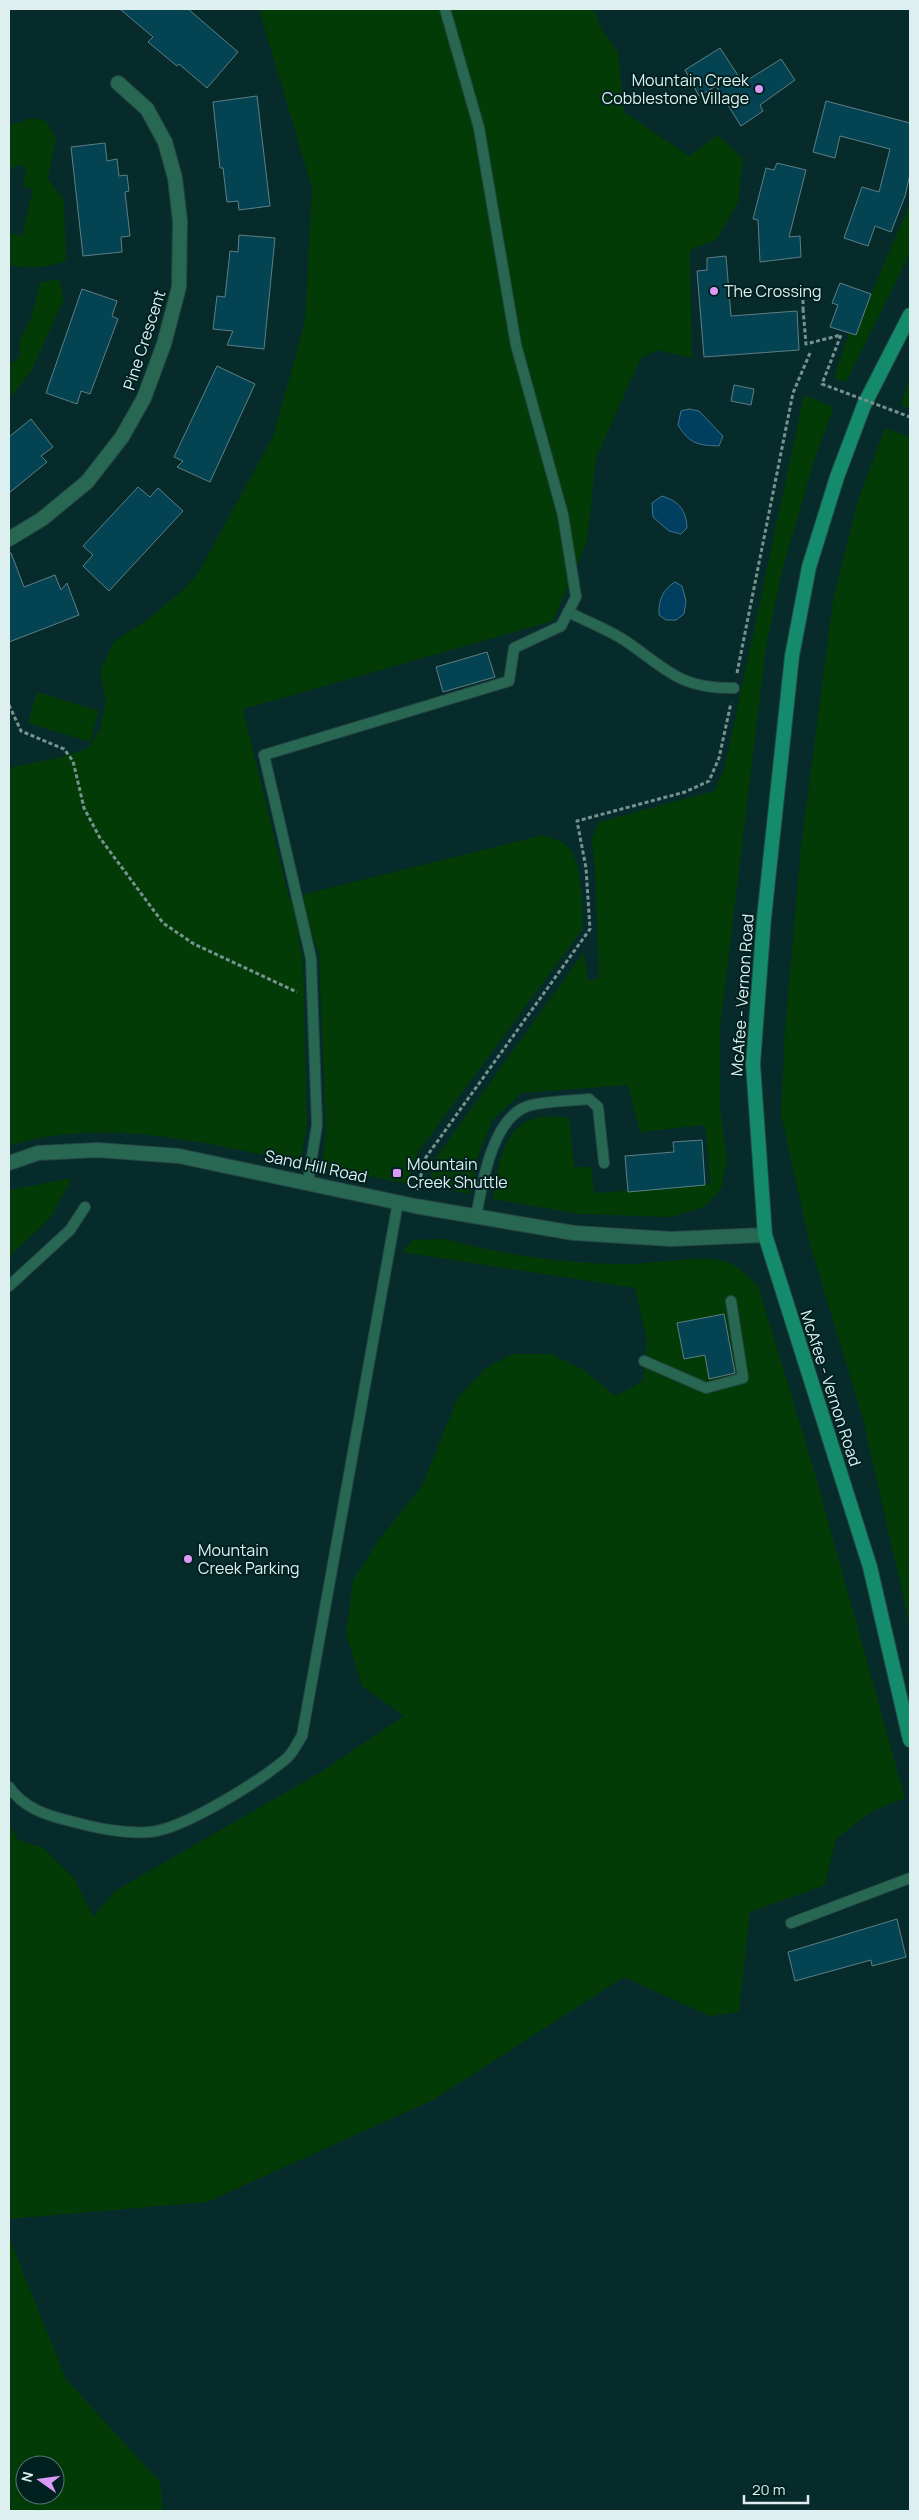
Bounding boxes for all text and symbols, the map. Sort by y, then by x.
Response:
place label: Mountain Creek Cobblestone Village [602,69,750,109]
marker: Mountain Creek Cobblestone Village [753,83,765,95]
place label: The Crossing [724,280,822,302]
marker: The Crossing [708,285,720,297]
street label: Pine Crescent [117,287,171,393]
street label: McAfee - Vernon Road [725,913,759,1077]
street label: Sand Hill Road [263,1144,369,1188]
place label: Mountain Creek Shuttle [407,1153,508,1193]
marker: Mountain Creek Shuttle [391,1167,403,1179]
street label: McAfee - Vernon Road [795,1307,867,1469]
place label: Mountain Creek Parking [198,1539,300,1579]
marker: Mountain Creek Parking [182,1553,194,1565]
north arrow [15,2455,65,2505]
text: N [16,2470,37,2484]
scale bar [744,2472,808,2504]
text: 20 m [752,2479,785,2500]

